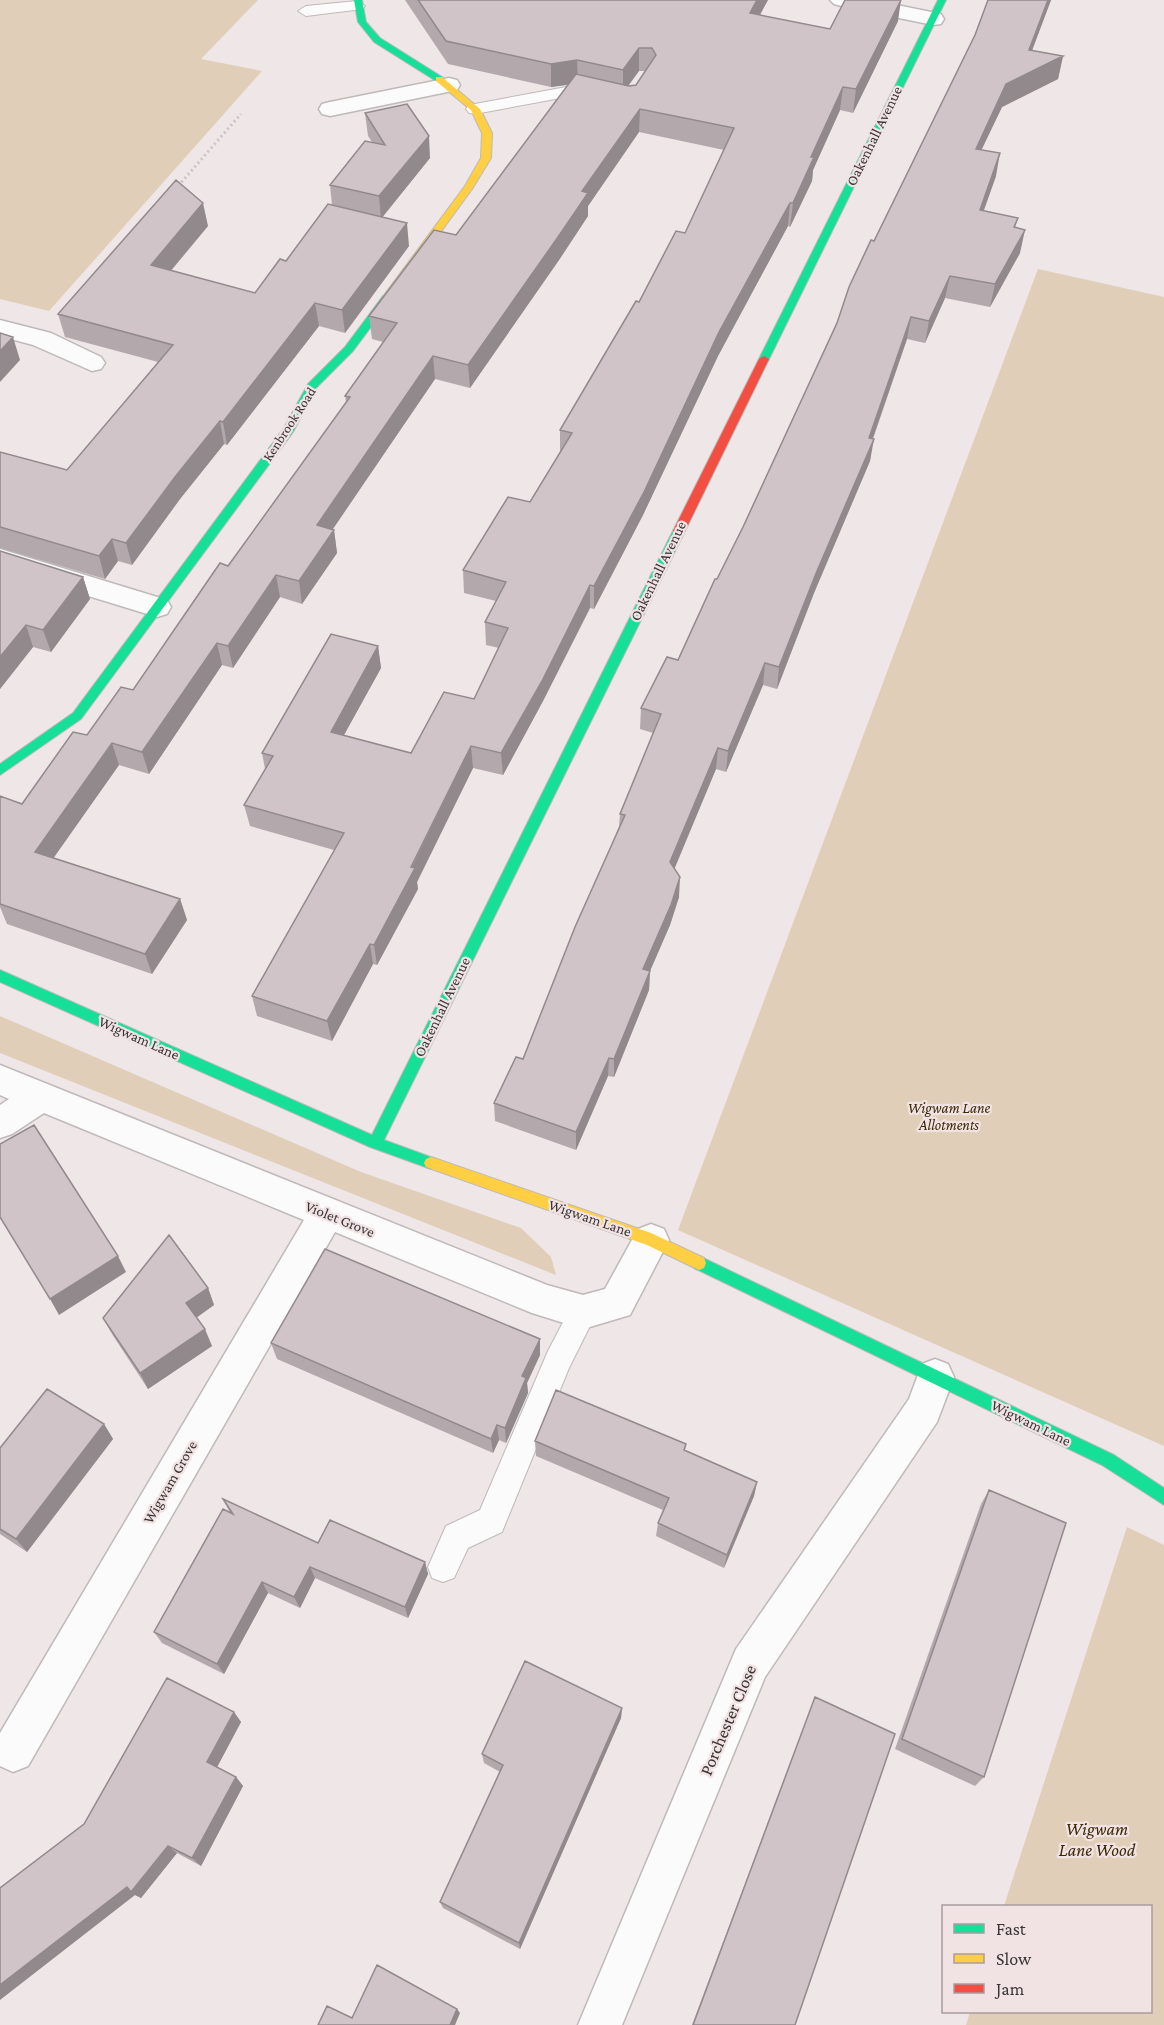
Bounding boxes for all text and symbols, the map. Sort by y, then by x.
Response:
street label: Oakenhall Avenue [843,83,905,188]
street label: Kenbrook Road [259,383,319,464]
street label: Oakenhall Avenue [627,518,689,623]
street label: Oakenhall Avenue [411,954,473,1059]
street label: Wigwam Lane [96,1013,182,1064]
park label: Wigwam Lane Allotments [908,1100,991,1133]
street label: Wigwam Lane [546,1196,634,1241]
street label: Violet Grove [303,1198,377,1240]
street label: Wigwam Lane [988,1397,1074,1450]
street label: Wigwam Grove [140,1437,201,1527]
street label: Porchester Close [696,1662,760,1778]
park label: Wigwam Lane Wood [1059,1819,1136,1860]
legend [942,1905,1152,2013]
text: Fast [996,1919,1027,1939]
text: Slow [996,1949,1032,1969]
text: Jam [994,1979,1025,1999]

